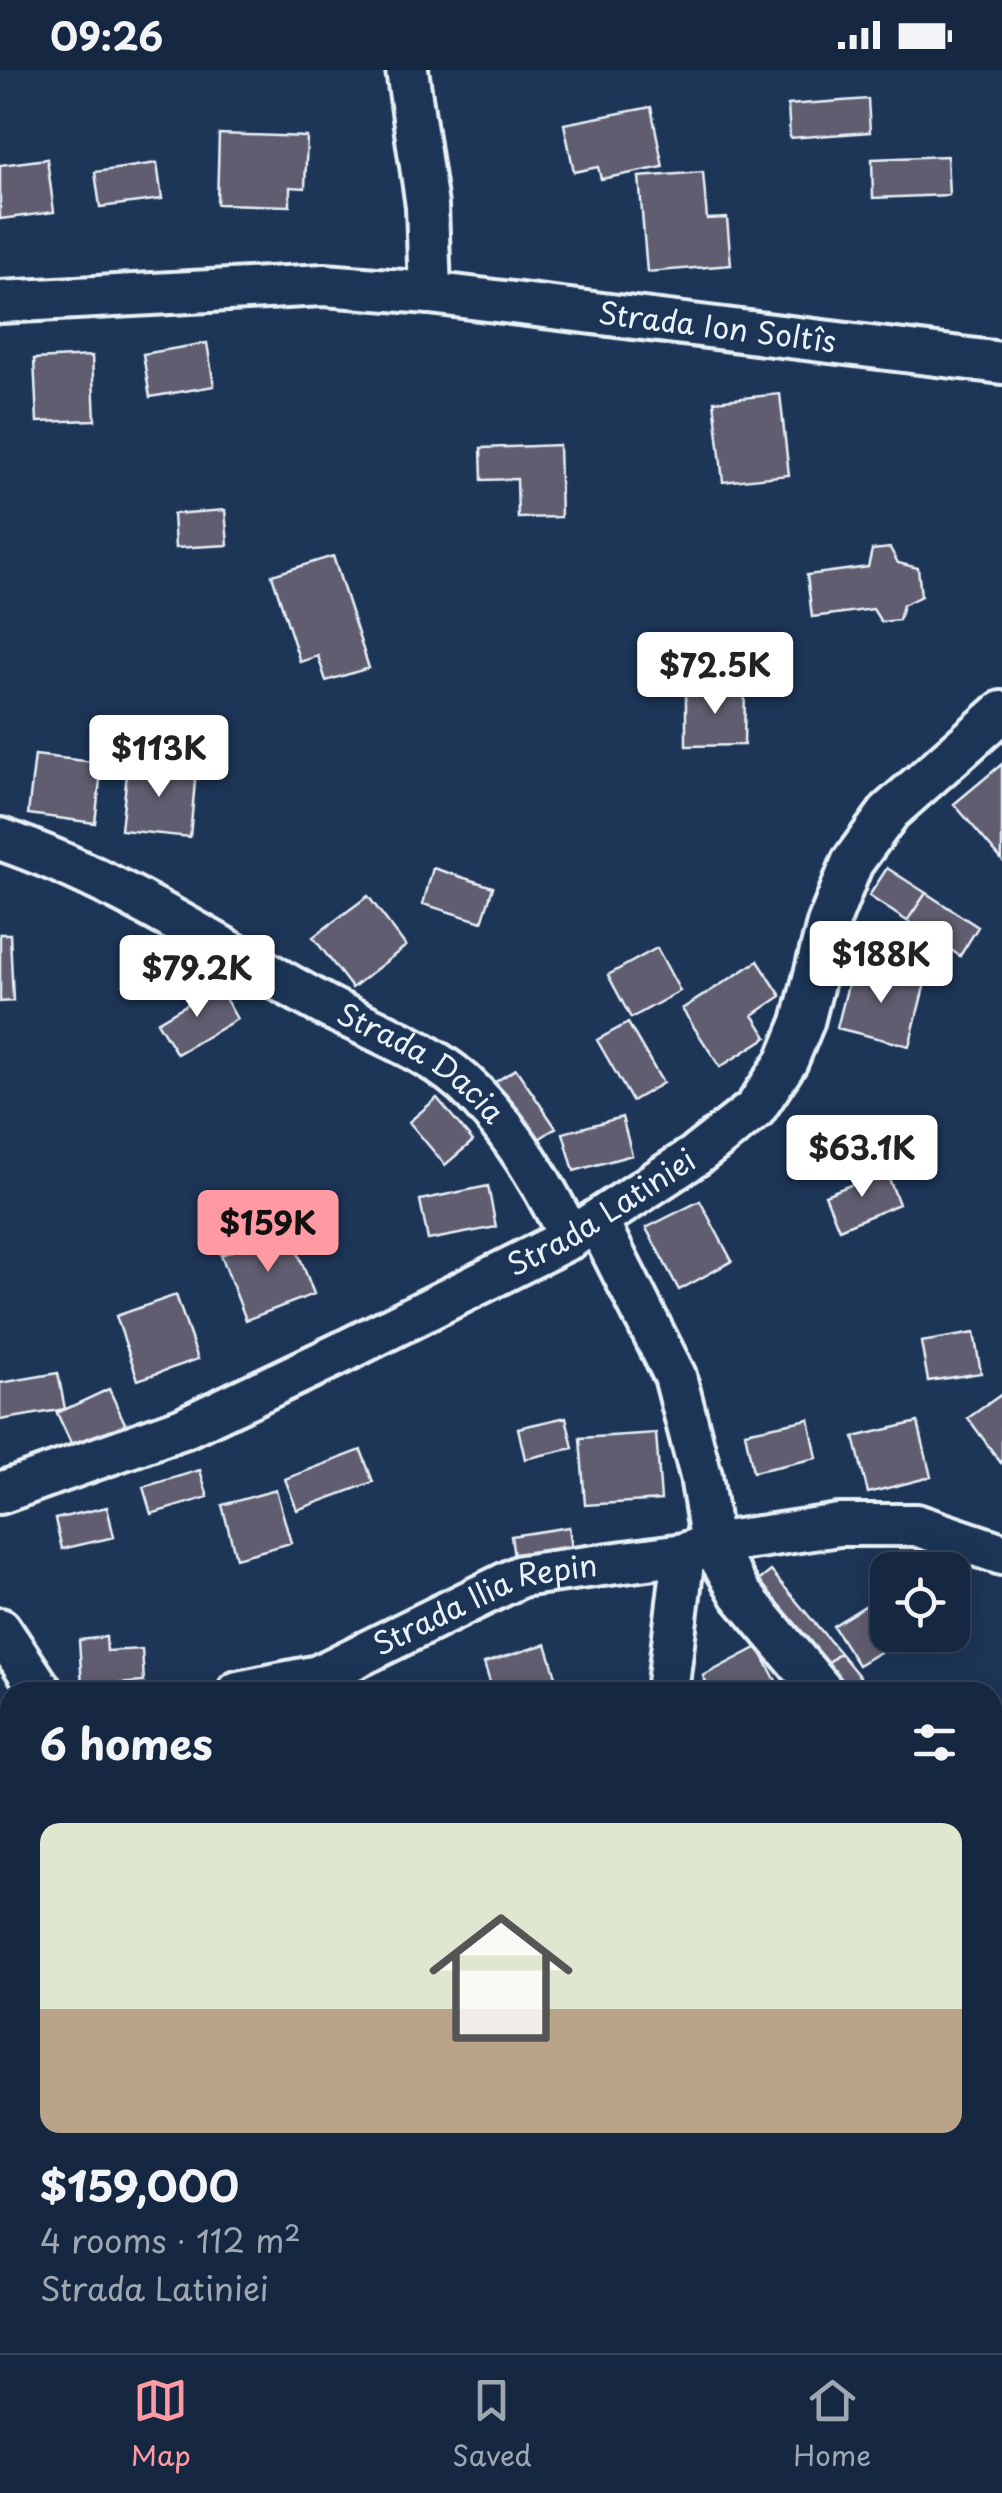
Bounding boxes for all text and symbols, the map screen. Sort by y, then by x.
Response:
text: 09:26 [50,7,163,64]
street label: Strada Ion Soltîs [596,289,839,363]
pin: $72.5K [634,632,796,717]
text: $72.5K [659,640,771,688]
pin: $113K [89,715,229,800]
text: $113K [111,723,207,771]
pin: $188K [811,921,951,1006]
text: $188K [832,929,930,977]
pin: $79.2K [116,935,278,1020]
text: $79.2K [142,943,252,991]
street label: Strada Dacia [330,990,517,1133]
pin: $63.1K [781,1115,943,1200]
text: $63.1K [808,1123,916,1171]
street label: Strada Latiniei [498,1137,704,1286]
pin: $159K [198,1190,338,1275]
text: $159K [220,1198,316,1246]
street label: Strada Ilia Repin [364,1541,600,1666]
map controls [870,1552,970,1652]
button: locate [870,1552,970,1652]
text: 6 homes [40,1711,213,1774]
icon: filters [907,1715,962,1770]
icon: home [411,1888,591,2068]
text: $159,000 [40,2153,239,2216]
text: 4 rooms · 112 m² [40,2216,301,2264]
text: Strada Latiniei [40,2264,269,2312]
tab: Map [131,2373,191,2476]
tab: Saved [452,2373,532,2476]
tab: Home [793,2373,871,2476]

